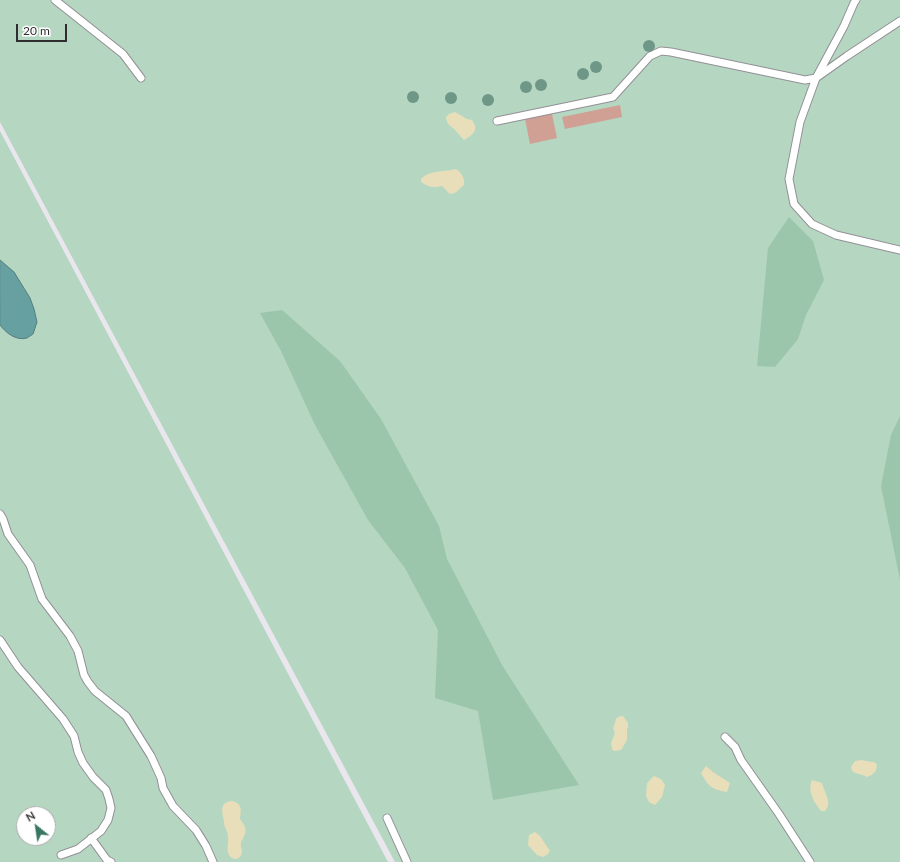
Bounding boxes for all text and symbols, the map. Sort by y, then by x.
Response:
scale bar [18,16,69,42]
text: 20 m [23,23,50,38]
north arrow [16,806,56,846]
text: N [23,808,37,824]

